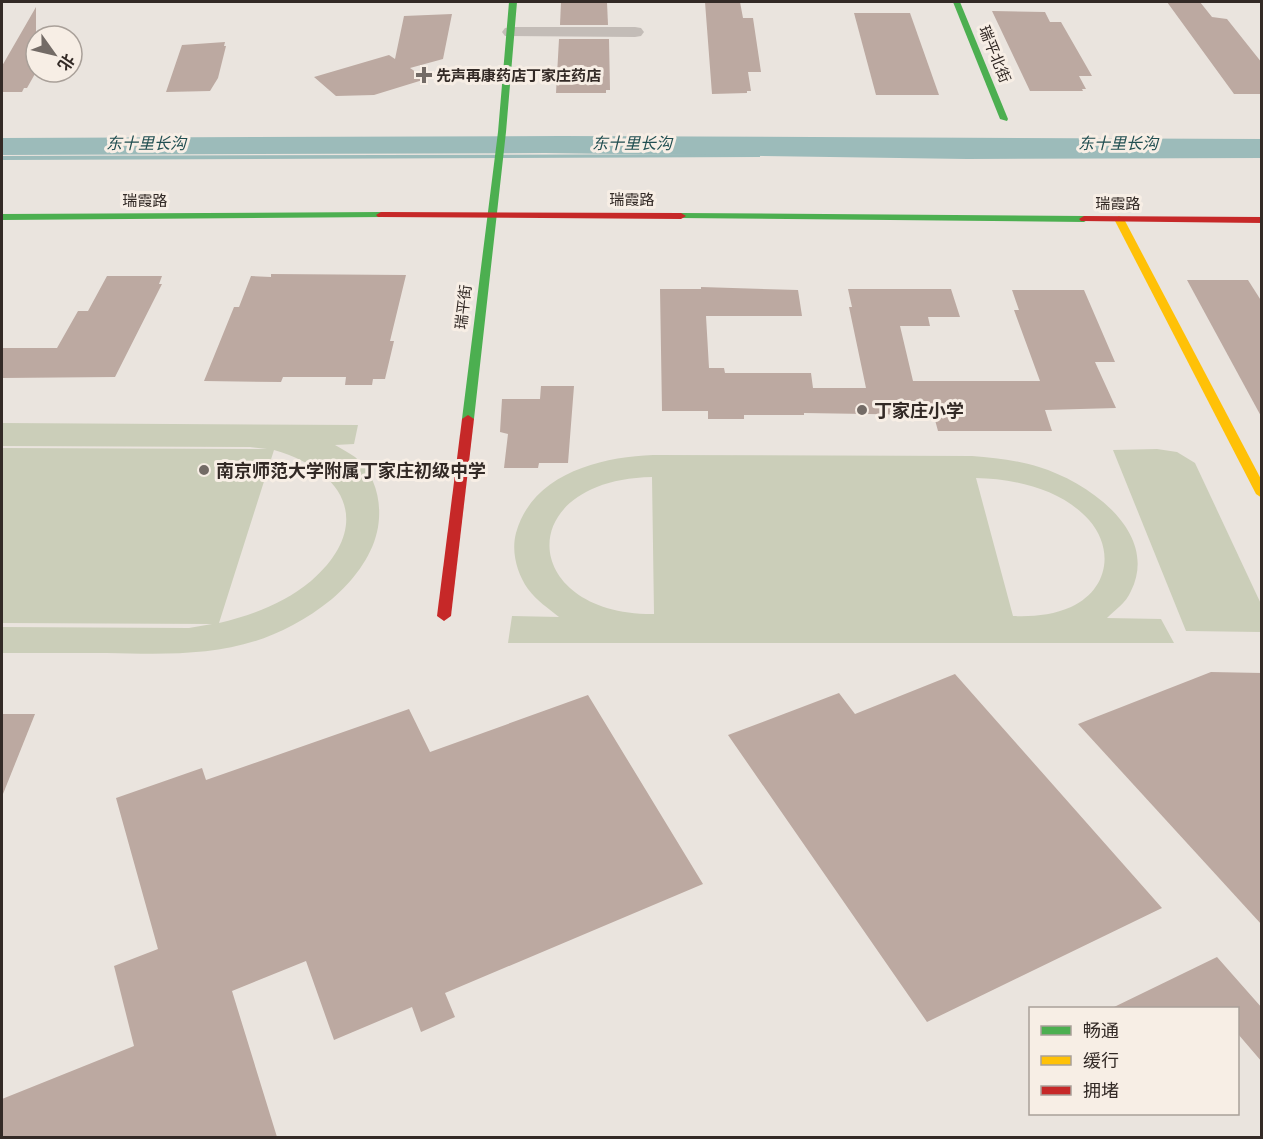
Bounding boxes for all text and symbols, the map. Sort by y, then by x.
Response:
street label: 瑞平北街 [975,23,1015,85]
north arrow [24,24,84,84]
text: 北 [54,50,79,75]
place label: 先声再康药店丁家庄药店 [436,66,601,85]
marker: 先声再康药店丁家庄药店 [417,68,431,82]
water label: 东十里长沟 [106,133,188,153]
water label: 东十里长沟 [592,133,674,153]
water label: 东十里长沟 [1078,133,1160,153]
street label: 瑞霞路 [609,190,655,209]
street label: 瑞霞路 [122,191,168,210]
street label: 瑞霞路 [1095,194,1141,213]
street label: 瑞平街 [451,284,475,330]
place label: 丁家庄小学 [874,399,964,422]
marker: 丁家庄小学 [855,403,869,417]
place label: 南京师范大学附属丁家庄初级中学 [216,459,486,482]
marker: 南京师范大学附属丁家庄初级中学 [197,463,211,477]
legend [1029,1007,1239,1115]
text: 畅通 [1083,1019,1119,1042]
text: 缓行 [1083,1049,1119,1072]
text: 拥堵 [1083,1079,1119,1102]

